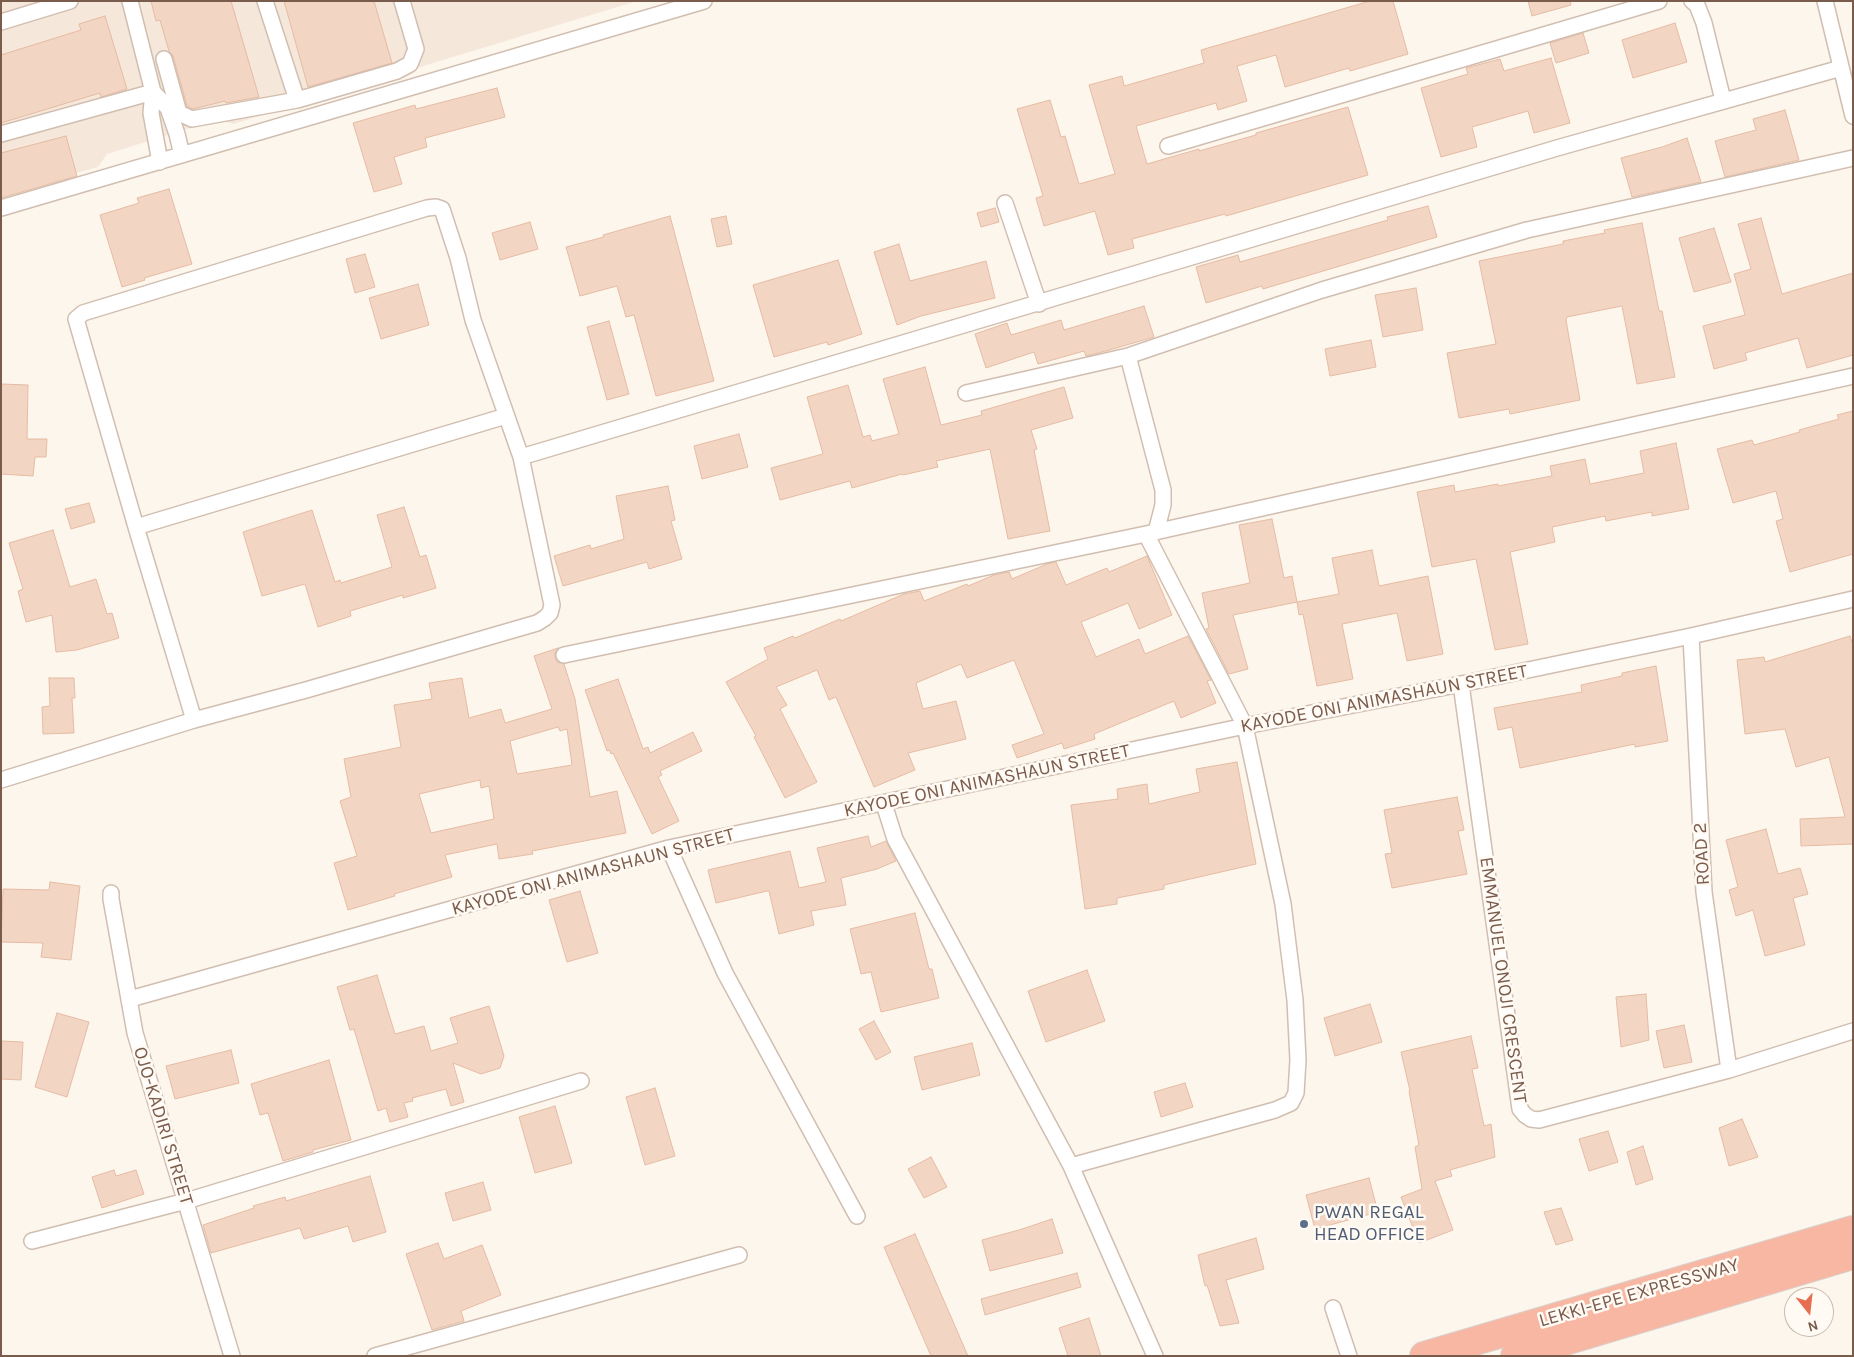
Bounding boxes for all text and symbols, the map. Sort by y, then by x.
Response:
street label: KAYODE ONI ANIMASHAUN STREET [1239,660,1529,738]
street label: KAYODE ONI ANIMASHAUN STREET [842,740,1132,822]
street label: ROAD 2 [1689,822,1715,886]
street label: KAYODE ONI ANIMASHAUN STREET [449,823,737,921]
street label: EMMANUEL ONOJI CRESCENT [1474,855,1532,1105]
street label: OJO-KADIRI STREET [128,1044,198,1208]
place label: PWAN REGAL HEAD OFFICE [1314,1202,1425,1246]
marker: PWAN REGAL HEAD OFFICE [1298,1218,1310,1230]
street label: LEKKI-EPE EXPRESSWAY [1536,1254,1742,1332]
north arrow [1784,1287,1834,1337]
text: N [1806,1316,1820,1335]

